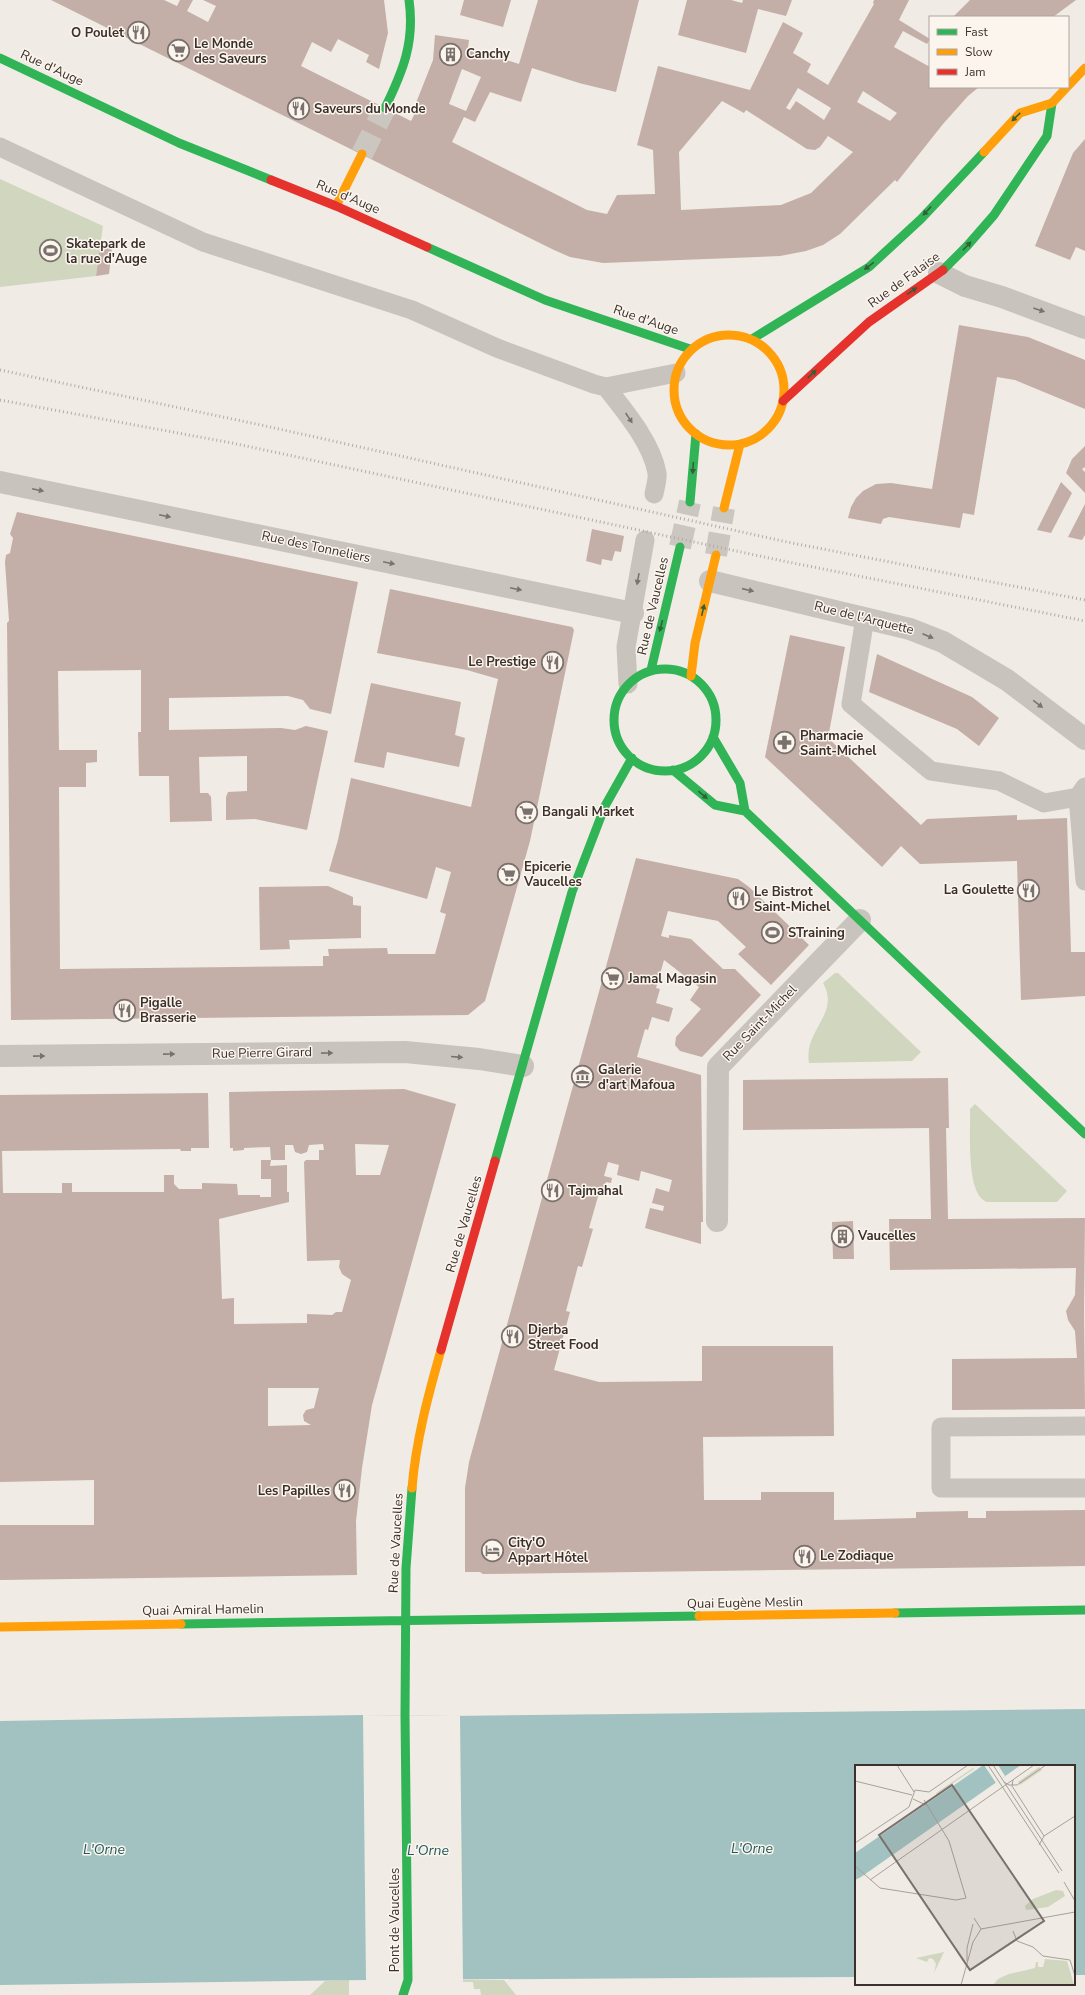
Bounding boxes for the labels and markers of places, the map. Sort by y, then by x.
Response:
restaurant icon: O Poulet [126,20,152,46]
place label: O Poulet [71,24,125,42]
place label: Le Monde des Saveurs [194,35,267,68]
supermarket icon: Le Monde des Saveurs [166,38,192,64]
building icon: Canchy [437,41,463,67]
place label: Canchy [466,45,510,63]
restaurant icon: Saveurs du Monde [285,96,311,122]
place label: Saveurs du Monde [314,100,426,118]
place label: Skatepark de la rue d'Auge [66,235,147,268]
sports icon: Skatepark de la rue d'Auge [37,238,63,264]
restaurant icon: Le Prestige [539,649,565,675]
place label: Le Prestige [468,653,536,671]
place label: Pharmacie Saint-Michel [800,727,877,760]
pharmacy icon: Pharmacie Saint-Michel [772,730,798,756]
supermarket icon: Bangali Market [514,799,540,825]
place label: Bangali Market [542,803,635,821]
place label: Epicerie Vaucelles [523,858,582,891]
supermarket icon: Epicerie Vaucelles [496,861,522,887]
restaurant icon: La Goulette [1016,877,1042,903]
place label: La Goulette [944,881,1014,899]
place label: Le Bistrot Saint-Michel [754,883,831,916]
restaurant icon: Le Bistrot Saint-Michel [726,886,752,912]
sports icon: STraining [760,920,786,946]
place label: STraining [788,924,845,942]
supermarket icon: Jamal Magasin [599,966,625,992]
place label: Jamal Magasin [627,970,717,988]
place label: Pigalle Brasserie [140,994,196,1027]
restaurant icon: Pigalle Brasserie [112,997,138,1023]
place label: Galerie d'art Mafoua [598,1061,675,1094]
museum icon: Galerie d'art Mafoua [570,1064,596,1090]
restaurant icon: Tajmahal [540,1178,566,1204]
place label: Tajmahal [568,1182,624,1200]
building icon: Vaucelles [830,1223,856,1249]
place label: Vaucelles [857,1227,916,1245]
place label: Djerba Street Food [528,1321,599,1354]
restaurant icon: Djerba Street Food [499,1324,525,1350]
restaurant icon: Les Papilles [332,1478,358,1504]
place label: Les Papilles [258,1482,330,1500]
place label: City'O Appart Hôtel [508,1534,589,1567]
hotel icon: City'O Appart Hôtel [480,1537,506,1563]
restaurant icon: Le Zodiaque [792,1543,818,1569]
place label: Le Zodiaque [820,1547,894,1565]

